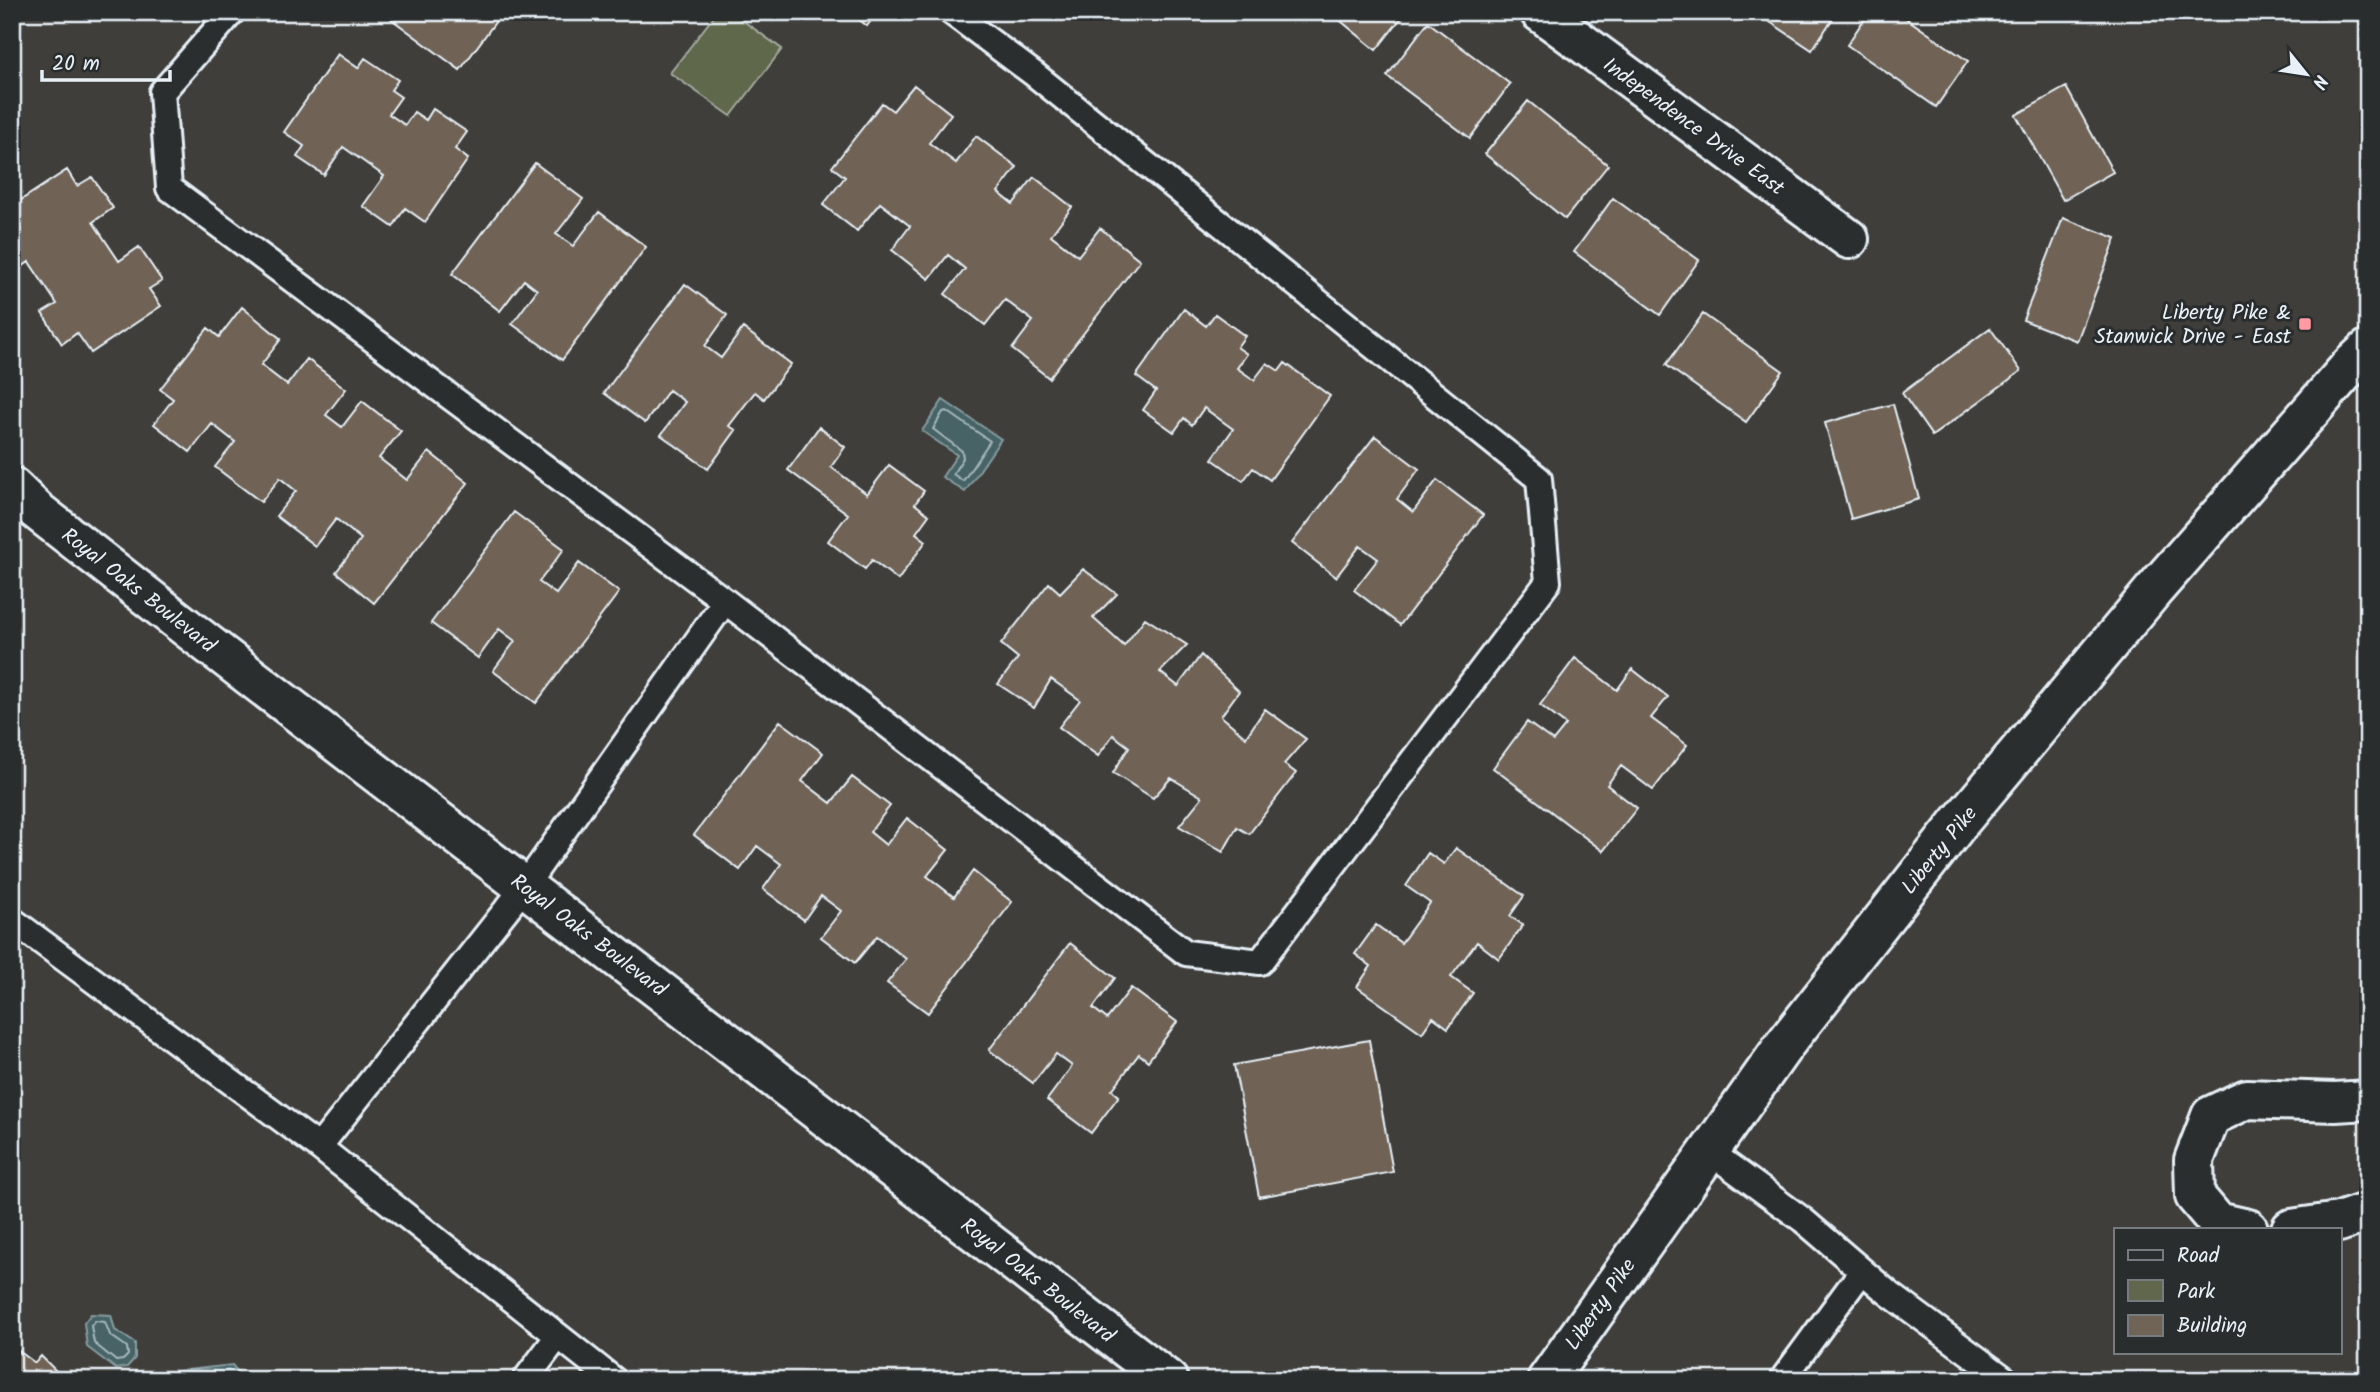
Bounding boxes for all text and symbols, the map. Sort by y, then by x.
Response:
scale bar [42,38,170,82]
north arrow [2272,38,2342,108]
text: 20 m [52,48,100,81]
street label: Independence Drive East [1595,50,1792,205]
text: N [2303,69,2335,94]
place label: Liberty Pike & Stanwick Drive - East [2094,297,2292,354]
marker: Liberty Pike & Stanwick Drive - East [2297,316,2313,332]
street label: Royal Oaks Boulevard [54,520,223,663]
street label: Liberty Pike [1894,799,1987,903]
street label: Royal Oaks Boulevard [503,866,674,1006]
street label: Royal Oaks Boulevard [953,1210,1122,1353]
legend [2114,1228,2342,1354]
text: Road [2177,1240,2220,1273]
street label: Liberty Pike [1557,1252,1645,1358]
text: Park [2177,1276,2215,1309]
text: Building [2177,1310,2247,1343]

